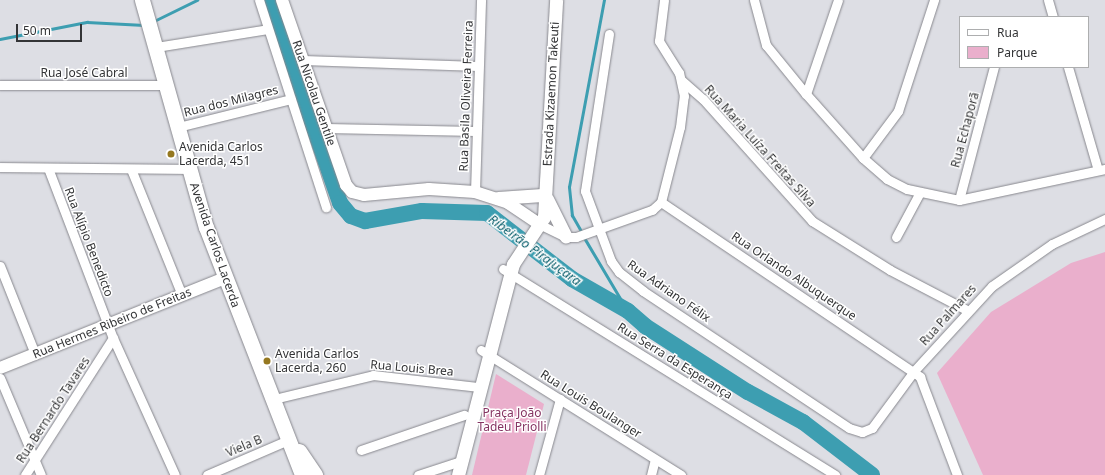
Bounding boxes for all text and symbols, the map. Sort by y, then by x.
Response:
scale bar [18,16,84,42]
legend [959,16,1089,68]
street label: Rua Basila Oliveira Ferreira [456,20,476,172]
street label: Estrada Kizaemon Takeuti [540,21,562,167]
text: 50 m [23,22,51,39]
text: Rua [997,24,1019,41]
street label: Rua Nicolau Gentile [289,38,339,148]
text: Parque [997,44,1037,61]
street label: Rua José Cabral [40,66,128,80]
street label: Rua dos Milagres [182,82,280,120]
street label: Rua Maria Luíza Freitas Silva [701,82,819,210]
street label: Rua Echaporã [948,91,982,169]
place label: Avenida Carlos Lacerda, 451 [179,140,263,168]
marker: Avenida Carlos Lacerda, 451 [166,149,176,159]
street label: Avenida Carlos Lacerda [187,181,243,309]
street label: Rua Alípio Benedicto [61,185,117,299]
water label: Ribeirão Pirajuçara [486,211,584,289]
street label: Rua Orlando Albuquerque [729,229,859,323]
street label: Rua Adriano Félix [625,257,713,325]
street label: Rua Palmares [917,282,979,348]
street label: Rua Hermes Ribeiro de Freitas [30,284,194,362]
street label: Rua Serra da Esperança [615,320,735,402]
place label: Avenida Carlos Lacerda, 260 [275,347,359,375]
street label: Rua Bernardo Tavares [13,354,93,466]
marker: Avenida Carlos Lacerda, 260 [262,356,272,366]
street label: Rua Louis Brea [370,357,454,379]
street label: Rua Louis Boulanger [538,367,644,441]
park label: Praça João Tadeu Priolli [478,406,546,434]
street label: Viela B [224,432,264,460]

